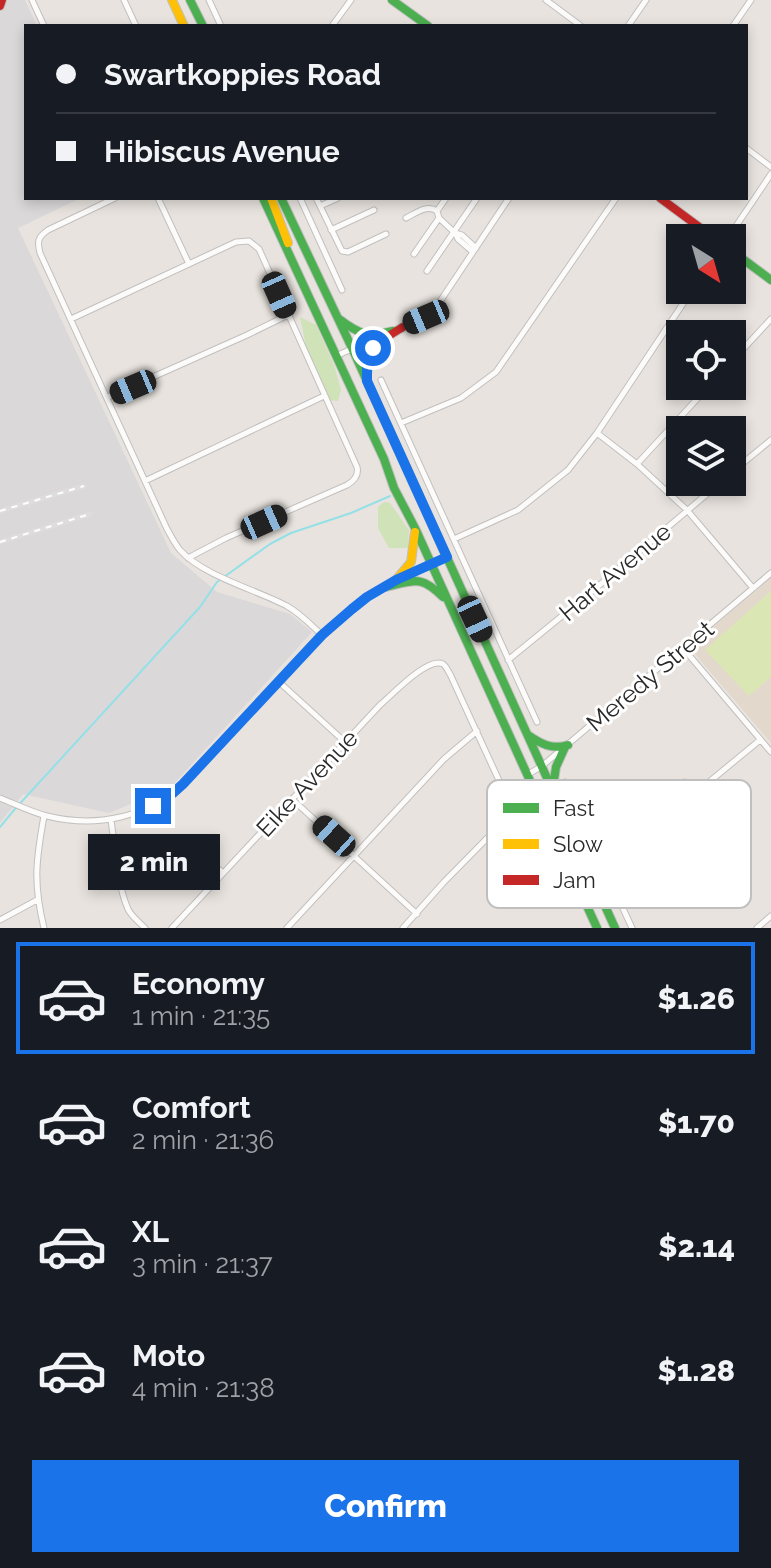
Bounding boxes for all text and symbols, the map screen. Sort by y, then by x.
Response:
text: Swartkoppies Road [104,57,381,92]
text: Hibiscus Avenue [104,134,340,169]
north arrow [666,224,746,304]
map controls [666,224,746,496]
car [258,268,300,322]
car [399,297,453,337]
button: locate [666,320,746,400]
route start [355,330,391,366]
car [106,367,160,407]
button: layers [666,416,746,496]
car [237,501,291,543]
street label: Hart Avenue [553,517,677,627]
car [454,592,496,646]
street label: Meredy Street [581,614,719,738]
street label: Eike Avenue [250,724,364,842]
legend [487,780,751,908]
route end [135,788,171,824]
text: Fast [553,795,595,821]
car [308,811,360,861]
text: Slow [553,831,603,857]
callout: 2 min [87,834,219,890]
text: 2 min [120,847,188,877]
text: Jam [553,867,596,893]
icon: car [36,962,108,1034]
text: Economy [132,966,265,1001]
text: $1.26 [657,981,735,1016]
text: 1 min · 21:35 [132,1001,270,1031]
icon: car [36,1086,108,1158]
text: Comfort [132,1090,251,1125]
text: $1.70 [658,1105,735,1140]
text: 2 min · 21:36 [132,1125,274,1155]
icon: car [36,1210,108,1282]
text: XL [132,1214,169,1249]
text: $2.14 [658,1229,735,1264]
text: 3 min · 21:37 [132,1249,273,1279]
icon: car [36,1334,108,1406]
text: Moto [132,1338,205,1373]
text: $1.28 [657,1353,735,1388]
text: 4 min · 21:38 [132,1373,275,1403]
button: Confirm [32,1460,739,1552]

